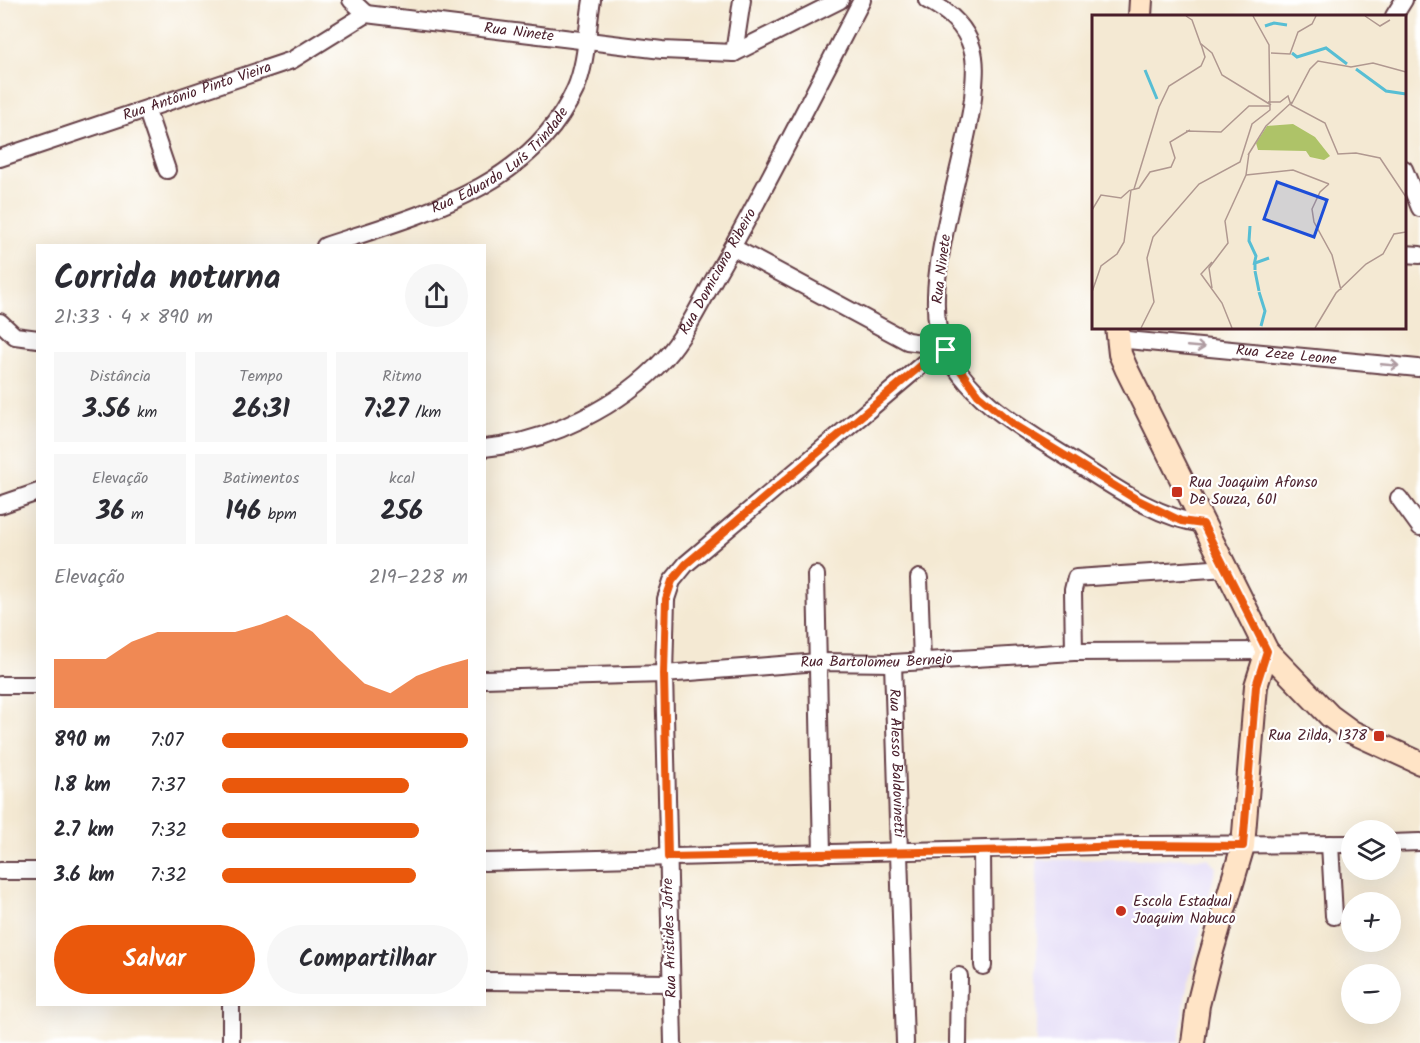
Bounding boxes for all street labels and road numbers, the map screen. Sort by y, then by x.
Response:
street label: Rua Ninete [483,16,555,49]
street label: Rua Antônio Pinto Vieira [120,56,275,128]
street label: Rua Eduardo Luís Trindade [428,102,575,221]
street label: Rua Domiciano Ribeiro [673,204,763,340]
street label: Rua Ninete [926,233,958,305]
street label: Rua Zeze Leone [1235,339,1338,372]
street label: Rua Bartolomeu Bernejo [799,647,953,675]
street label: Rua Alesso Baldovinetti [882,688,911,839]
street label: Rua Aristides Jofre [656,877,684,999]

